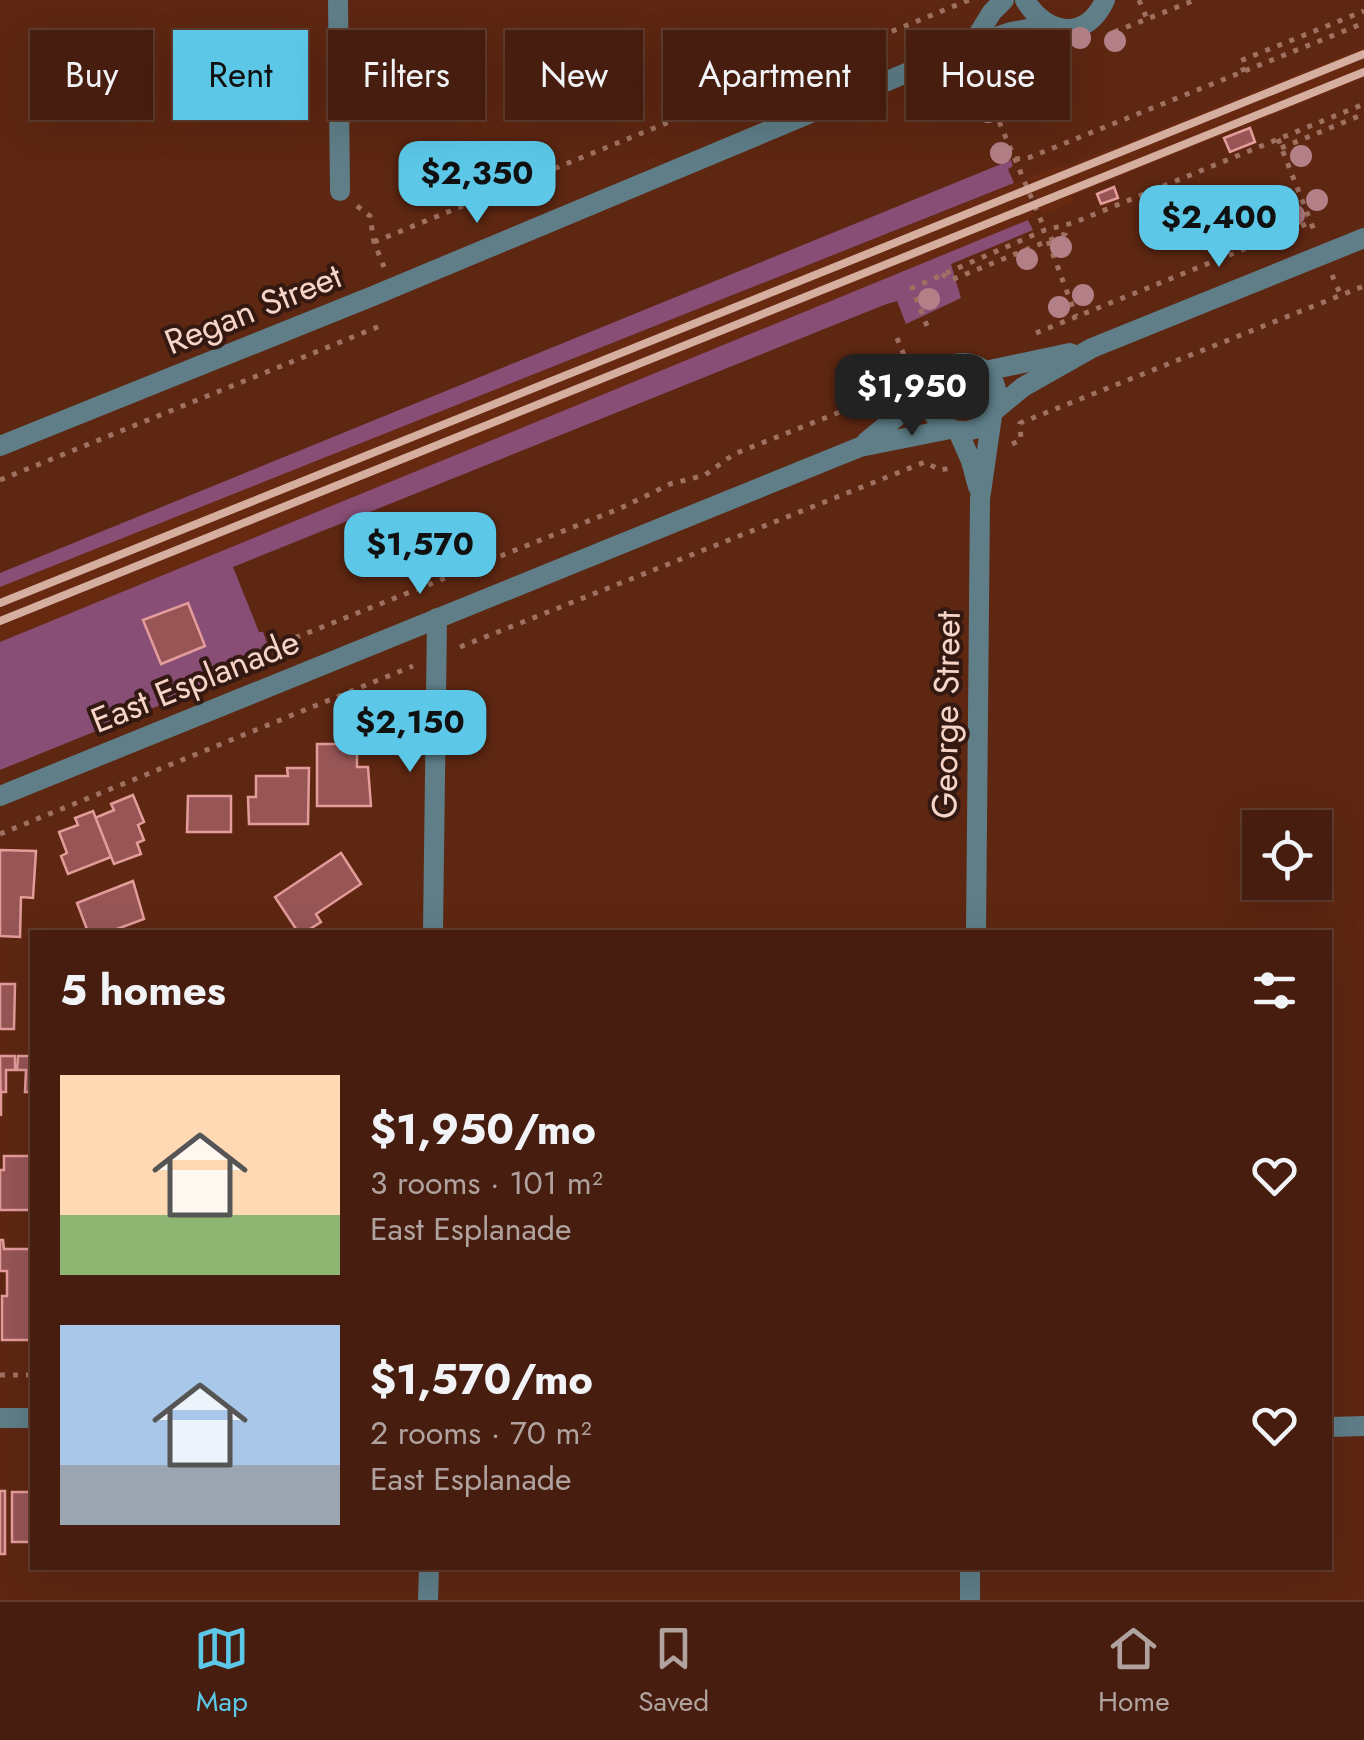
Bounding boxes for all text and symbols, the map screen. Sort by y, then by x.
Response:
chip: Buy [30,30,153,120]
chip: Rent [173,30,308,120]
chip: Filters [328,30,485,120]
chip: New [505,30,643,120]
chip: Apartment [663,30,886,120]
chip: House [906,30,1070,120]
pin: $2,350 [396,141,558,226]
text: $2,350 [421,150,533,196]
pin: $2,400 [1138,185,1300,270]
text: $2,400 [1161,194,1277,240]
street label: Regan Street [157,251,350,367]
pin: $1,950 [831,354,993,439]
text: $1,950 [857,363,967,409]
pin: $1,570 [339,512,501,597]
text: $1,570 [366,521,474,567]
street label: George Street [919,610,973,819]
street label: East Esplanade [83,617,307,745]
pin: $2,150 [329,690,491,775]
text: $2,150 [355,699,465,745]
map controls [1242,810,1332,900]
button: locate [1242,810,1332,900]
text: 5 homes [60,960,226,1021]
icon: filters [1247,963,1302,1018]
text: $1,950/mo [370,1099,596,1160]
icon: home [140,1115,260,1235]
icon: heart [1247,1148,1302,1203]
text: 3 rooms · 101 m² [370,1160,603,1206]
text: East Esplanade [370,1206,572,1252]
text: $1,570/mo [370,1349,593,1410]
icon: home [140,1365,260,1485]
icon: heart [1247,1398,1302,1453]
text: 2 rooms · 70 m² [370,1410,592,1456]
text: East Esplanade [370,1456,572,1502]
tab: Map [194,1621,249,1722]
tab: Saved [638,1621,709,1722]
tab: Home [1098,1621,1170,1722]

